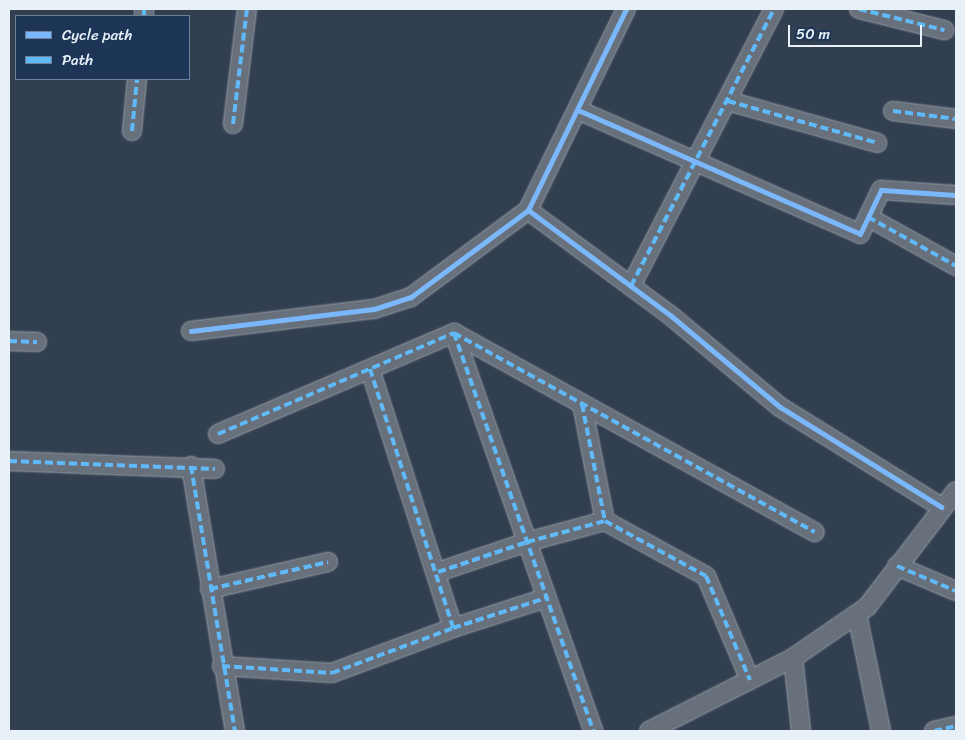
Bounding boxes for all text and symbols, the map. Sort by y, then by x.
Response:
legend [15,15,190,80]
scale bar [790,15,924,47]
text: 50 m [796,21,830,47]
text: Cycle path [62,22,132,48]
text: Path [62,47,93,73]

